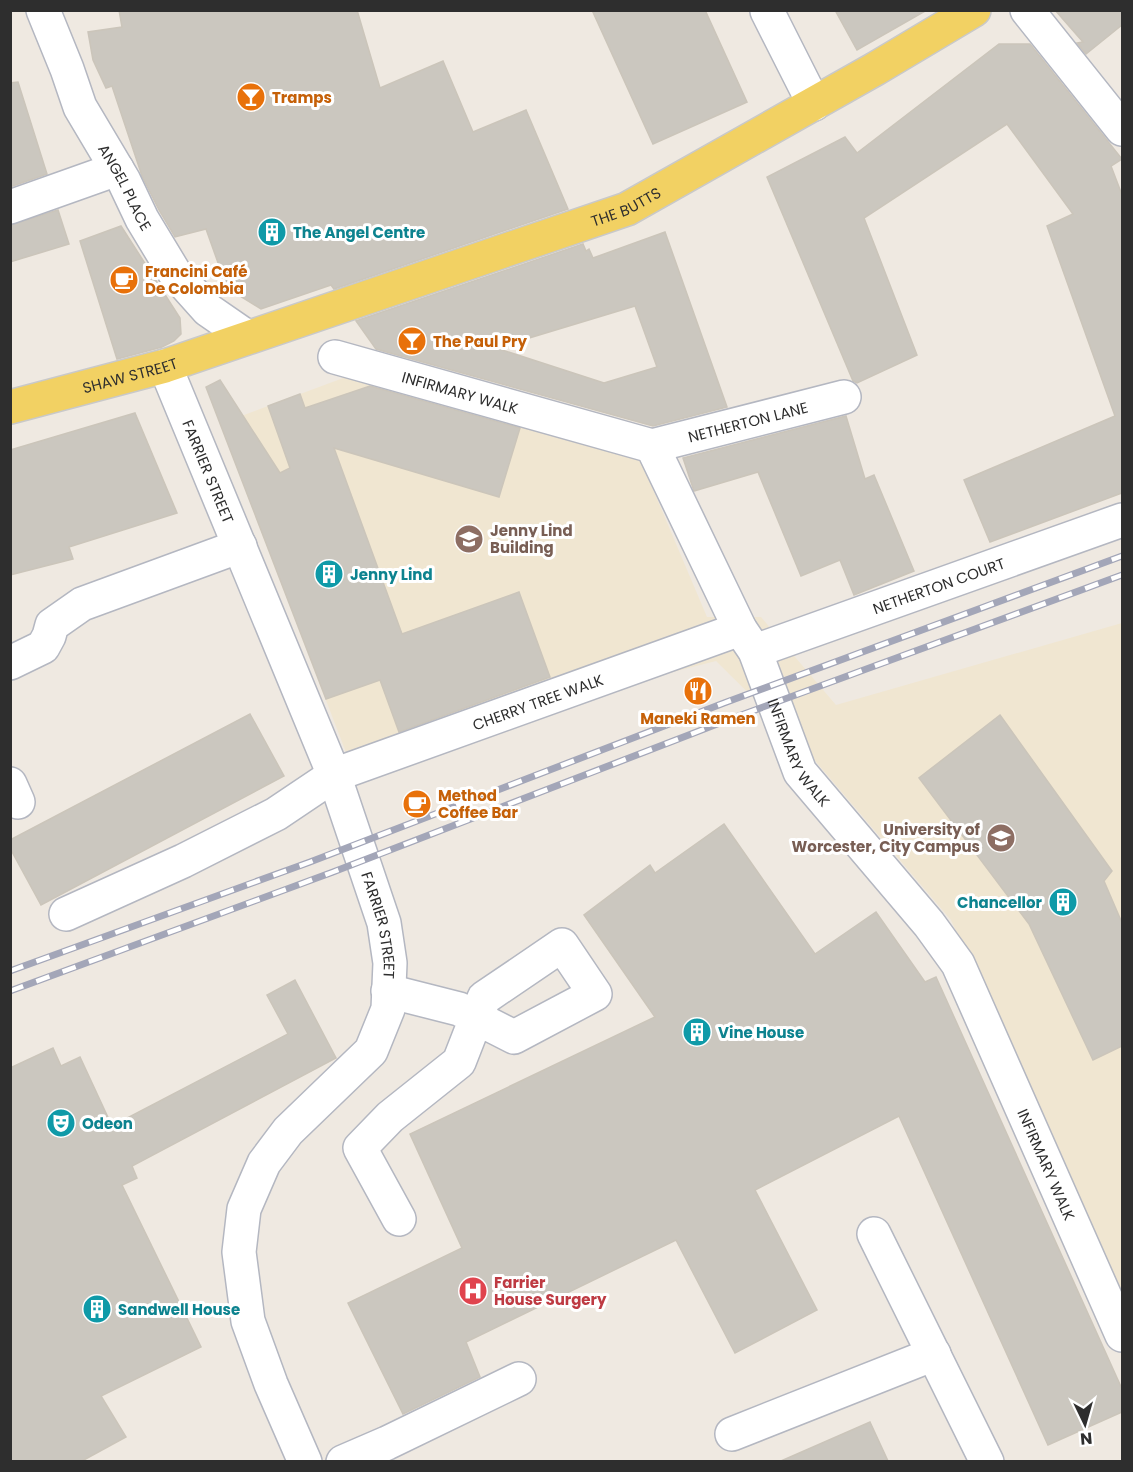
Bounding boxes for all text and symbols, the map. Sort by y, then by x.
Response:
bar icon: Tramps [235,81,267,113]
place label: Tramps [272,87,332,108]
street label: ANGEL PLACE [94,140,157,234]
street label: THE BUTTS [588,182,664,231]
building icon: The Angel Centre [256,216,288,248]
place label: The Angel Centre [293,222,425,243]
place label: Francini Café De Colombia [145,261,247,299]
cafe icon: Francini Café De Colombia [108,264,140,296]
bar icon: The Paul Pry [396,325,428,357]
place label: The Paul Pry [433,331,527,352]
street label: SHAW STREET [80,352,180,398]
street label: INFIRMARY WALK [400,366,521,418]
street label: NETHERTON LANE [686,396,810,447]
street label: FARRIER STREET [178,416,239,526]
place label: Jenny Lind Building [490,520,573,558]
school or university icon: Jenny Lind Building [453,523,485,555]
street label: NETHERTON COURT [870,552,1008,619]
building icon: Jenny Lind [313,558,345,590]
place label: Jenny Lind [350,564,433,585]
street label: CHERRY TREE WALK [469,669,606,735]
restaurant icon: Maneki Ramen [682,675,714,707]
street label: INFIRMARY WALK [763,695,835,811]
place label: Maneki Ramen [640,708,756,729]
place label: Method Coffee Bar [438,785,519,823]
cafe icon: Method Coffee Bar [401,788,433,820]
place label: University of Worcester, City Campus [792,819,981,857]
school or university icon: University of Worcester, City Campus [985,822,1017,854]
street label: FARRIER STREET [357,869,400,979]
building icon: Chancellor [1047,886,1079,918]
place label: Chancellor [957,892,1043,913]
building icon: Vine House [681,1016,713,1048]
place label: Vine House [718,1022,804,1043]
street label: INFIRMARY WALK [1013,1105,1080,1224]
theatre icon: Odeon [45,1107,77,1139]
place label: Odeon [82,1113,133,1134]
place label: Farrier House Surgery [494,1272,607,1310]
hospital icon: Farrier House Surgery [457,1275,489,1307]
building icon: Sandwell House [81,1293,113,1325]
place label: Sandwell House [118,1299,240,1320]
north arrow [1055,1394,1115,1454]
text: N [1079,1426,1093,1450]

